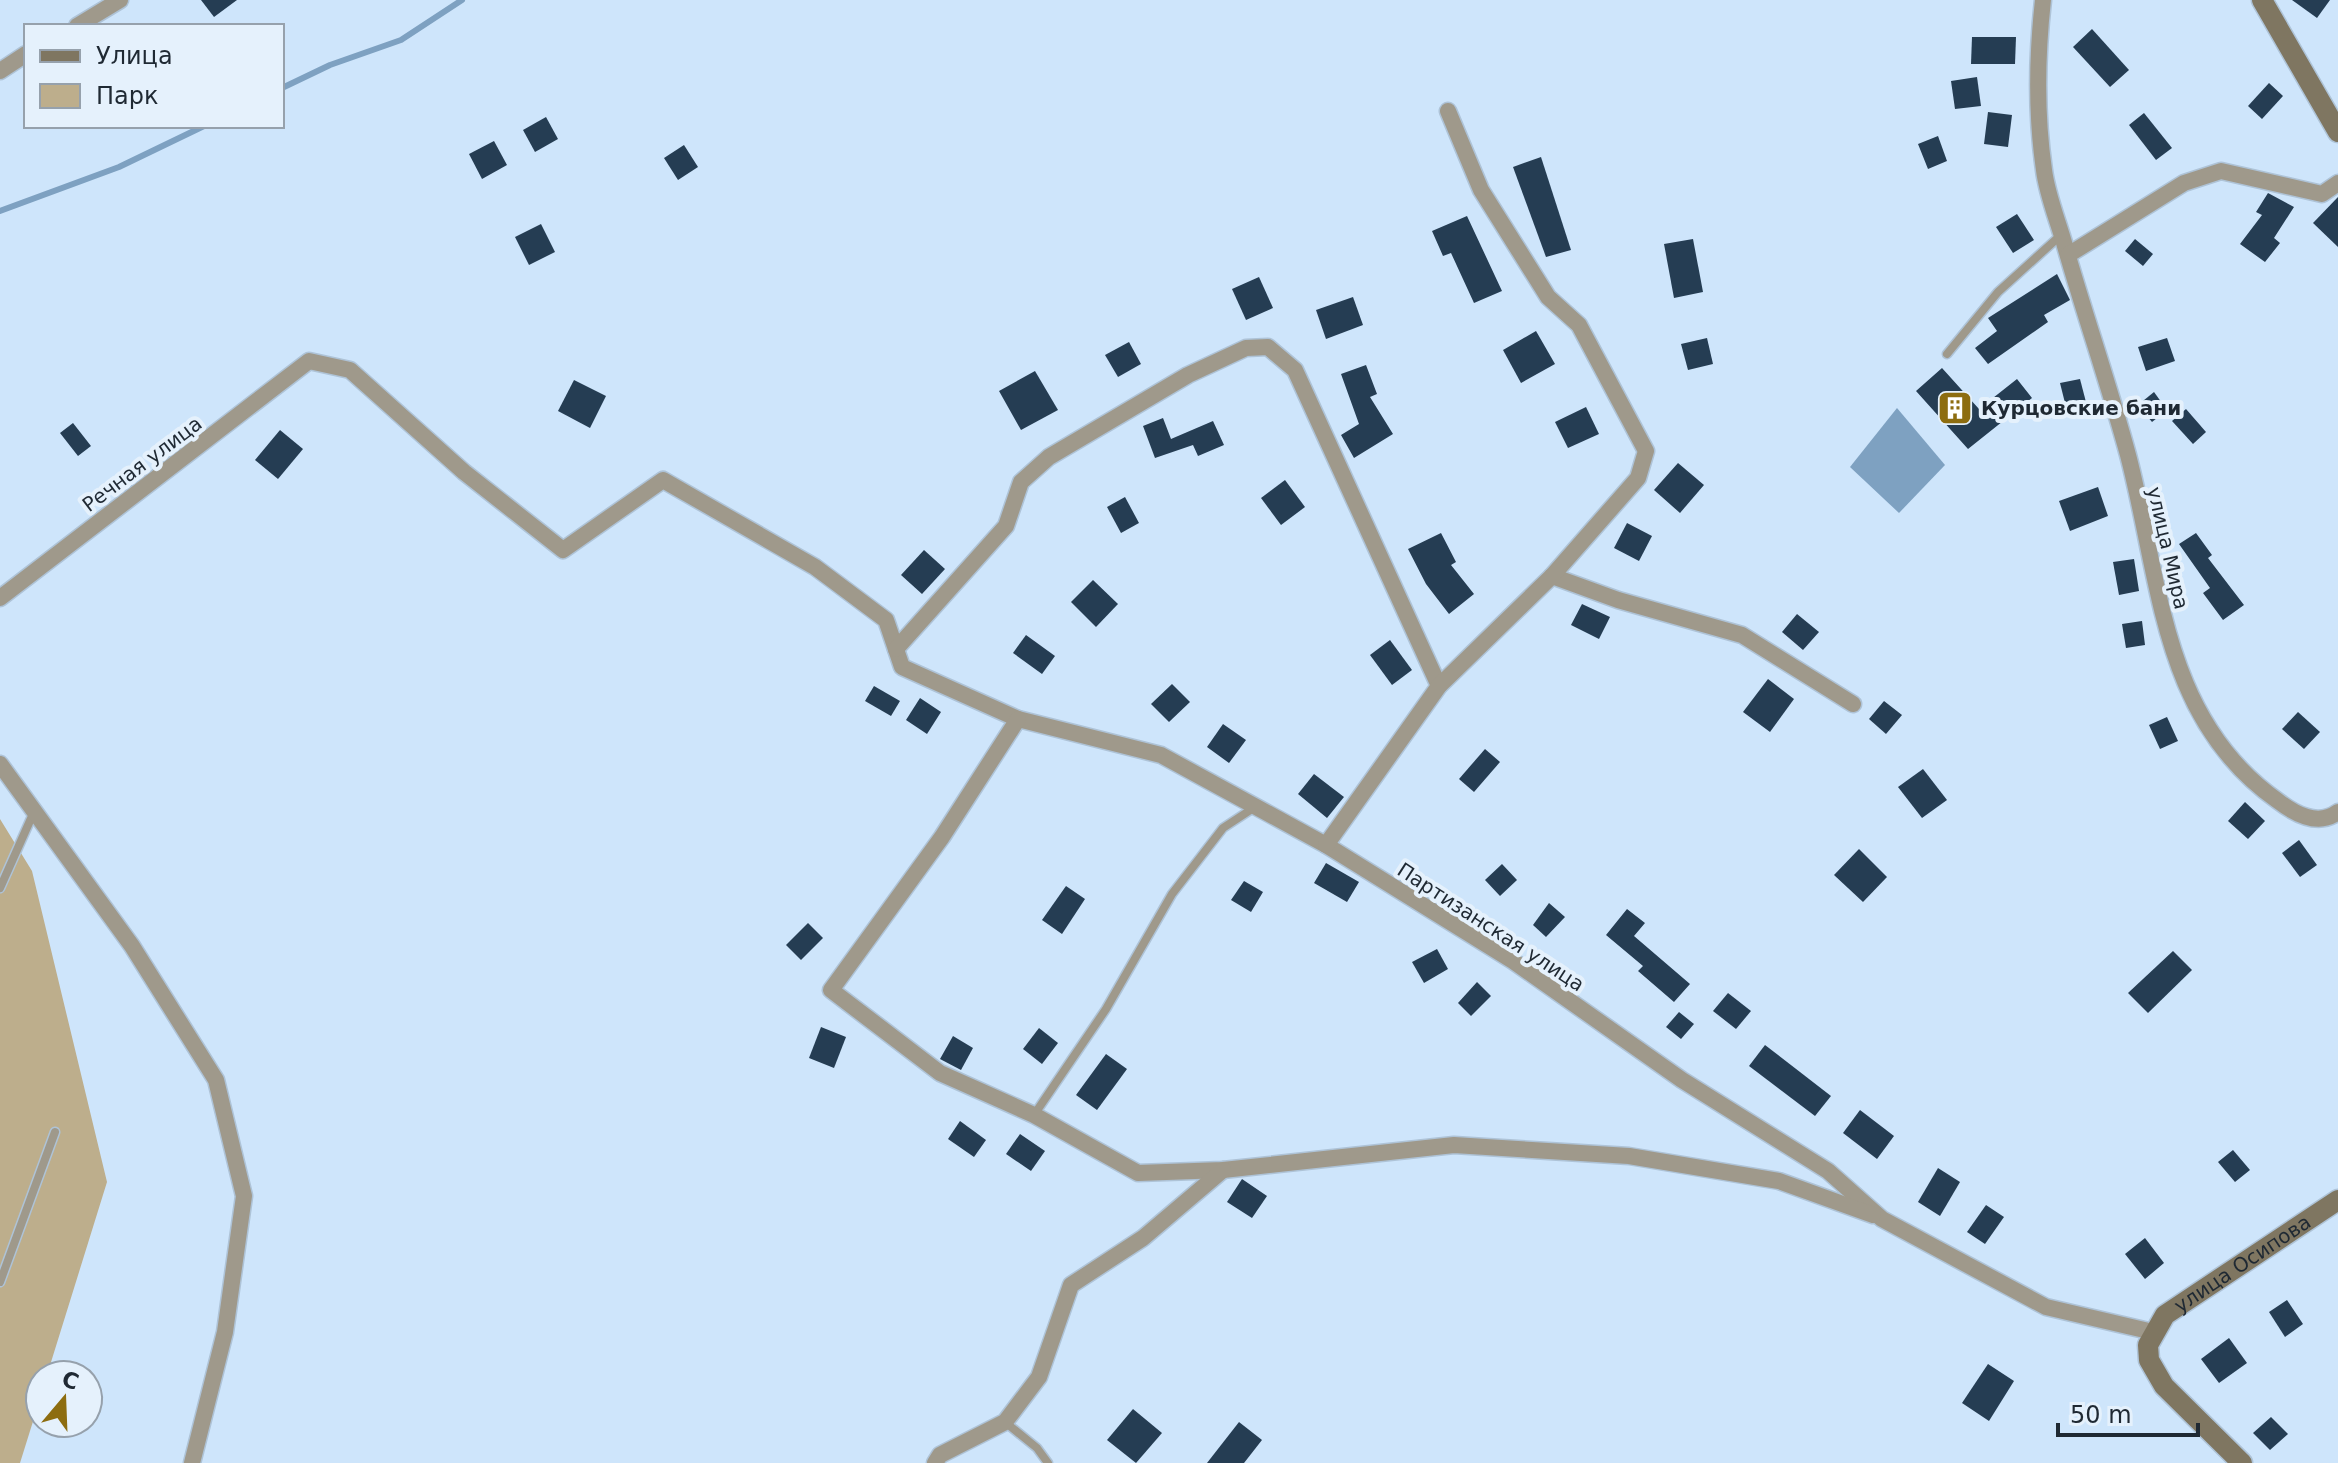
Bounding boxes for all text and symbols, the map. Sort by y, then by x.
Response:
legend [24,24,284,128]
text: Улица [96,42,173,70]
text: Парк [96,82,158,110]
building icon: Курцовские бани [1936,389,1974,427]
place label: Курцовские бани [1981,396,2181,420]
street label: Речная улица [78,411,206,517]
street label: улица Мира [2142,484,2194,612]
street label: Партизанская улица [1393,858,1589,996]
street label: улица Осипова [2169,1210,2315,1318]
north arrow [24,1359,104,1439]
text: С [59,1366,82,1395]
scale bar [2058,1387,2198,1437]
text: 50 m [2070,1401,2132,1429]

